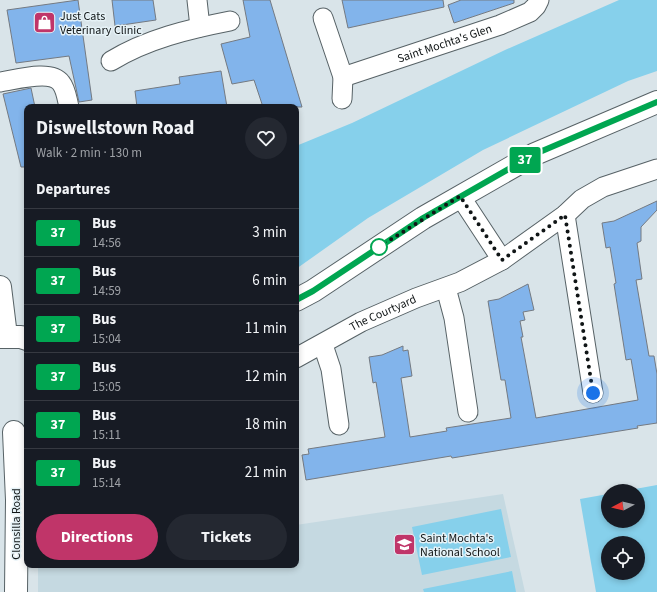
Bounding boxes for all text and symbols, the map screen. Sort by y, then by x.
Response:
place label: Just Cats Veterinary Clinic [60,8,142,39]
shop icon: Just Cats Veterinary Clinic [32,10,58,36]
street label: Saint Mochta's Glen [395,20,494,67]
text: Diswellstown Road [36,115,194,142]
button: heart [245,117,287,159]
text: Walk · 2 min · 130 m [36,144,142,162]
line badge: 37 [507,147,543,173]
text: 37 [518,150,532,170]
text: Departures [36,179,110,200]
text: Bus [92,213,116,234]
text: 3 min [252,222,287,243]
text: 37 [51,223,65,243]
text: 14:56 [92,234,121,252]
unlabelled marker [370,238,388,256]
text: Bus [92,261,116,282]
text: 6 min [252,270,287,291]
text: 37 [51,271,65,291]
text: 14:59 [92,282,121,300]
street label: The Courtyard [346,290,419,335]
text: Bus [92,309,116,330]
text: 11 min [245,318,287,339]
text: 37 [51,319,65,339]
text: 15:04 [92,330,121,348]
text: Bus [92,357,116,378]
text: 12 min [245,366,287,387]
text: 37 [51,367,65,387]
text: 15:05 [92,378,121,396]
your location [583,383,603,403]
text: Bus [92,405,116,426]
text: 18 min [245,414,287,435]
text: 37 [51,415,65,435]
text: 15:11 [92,426,121,444]
text: Bus [92,453,116,474]
text: 21 min [245,462,287,483]
text: 37 [51,463,65,483]
text: 15:14 [92,474,121,492]
north arrow [601,484,645,528]
map controls [601,484,645,580]
street label: Clonsilla Road [8,488,25,560]
button: Directions [36,514,158,560]
button: Tickets [166,514,287,560]
place label: Saint Mochta's National School [420,530,500,561]
school or university icon: Saint Mochta's National School [392,532,418,558]
button: locate [601,536,645,580]

